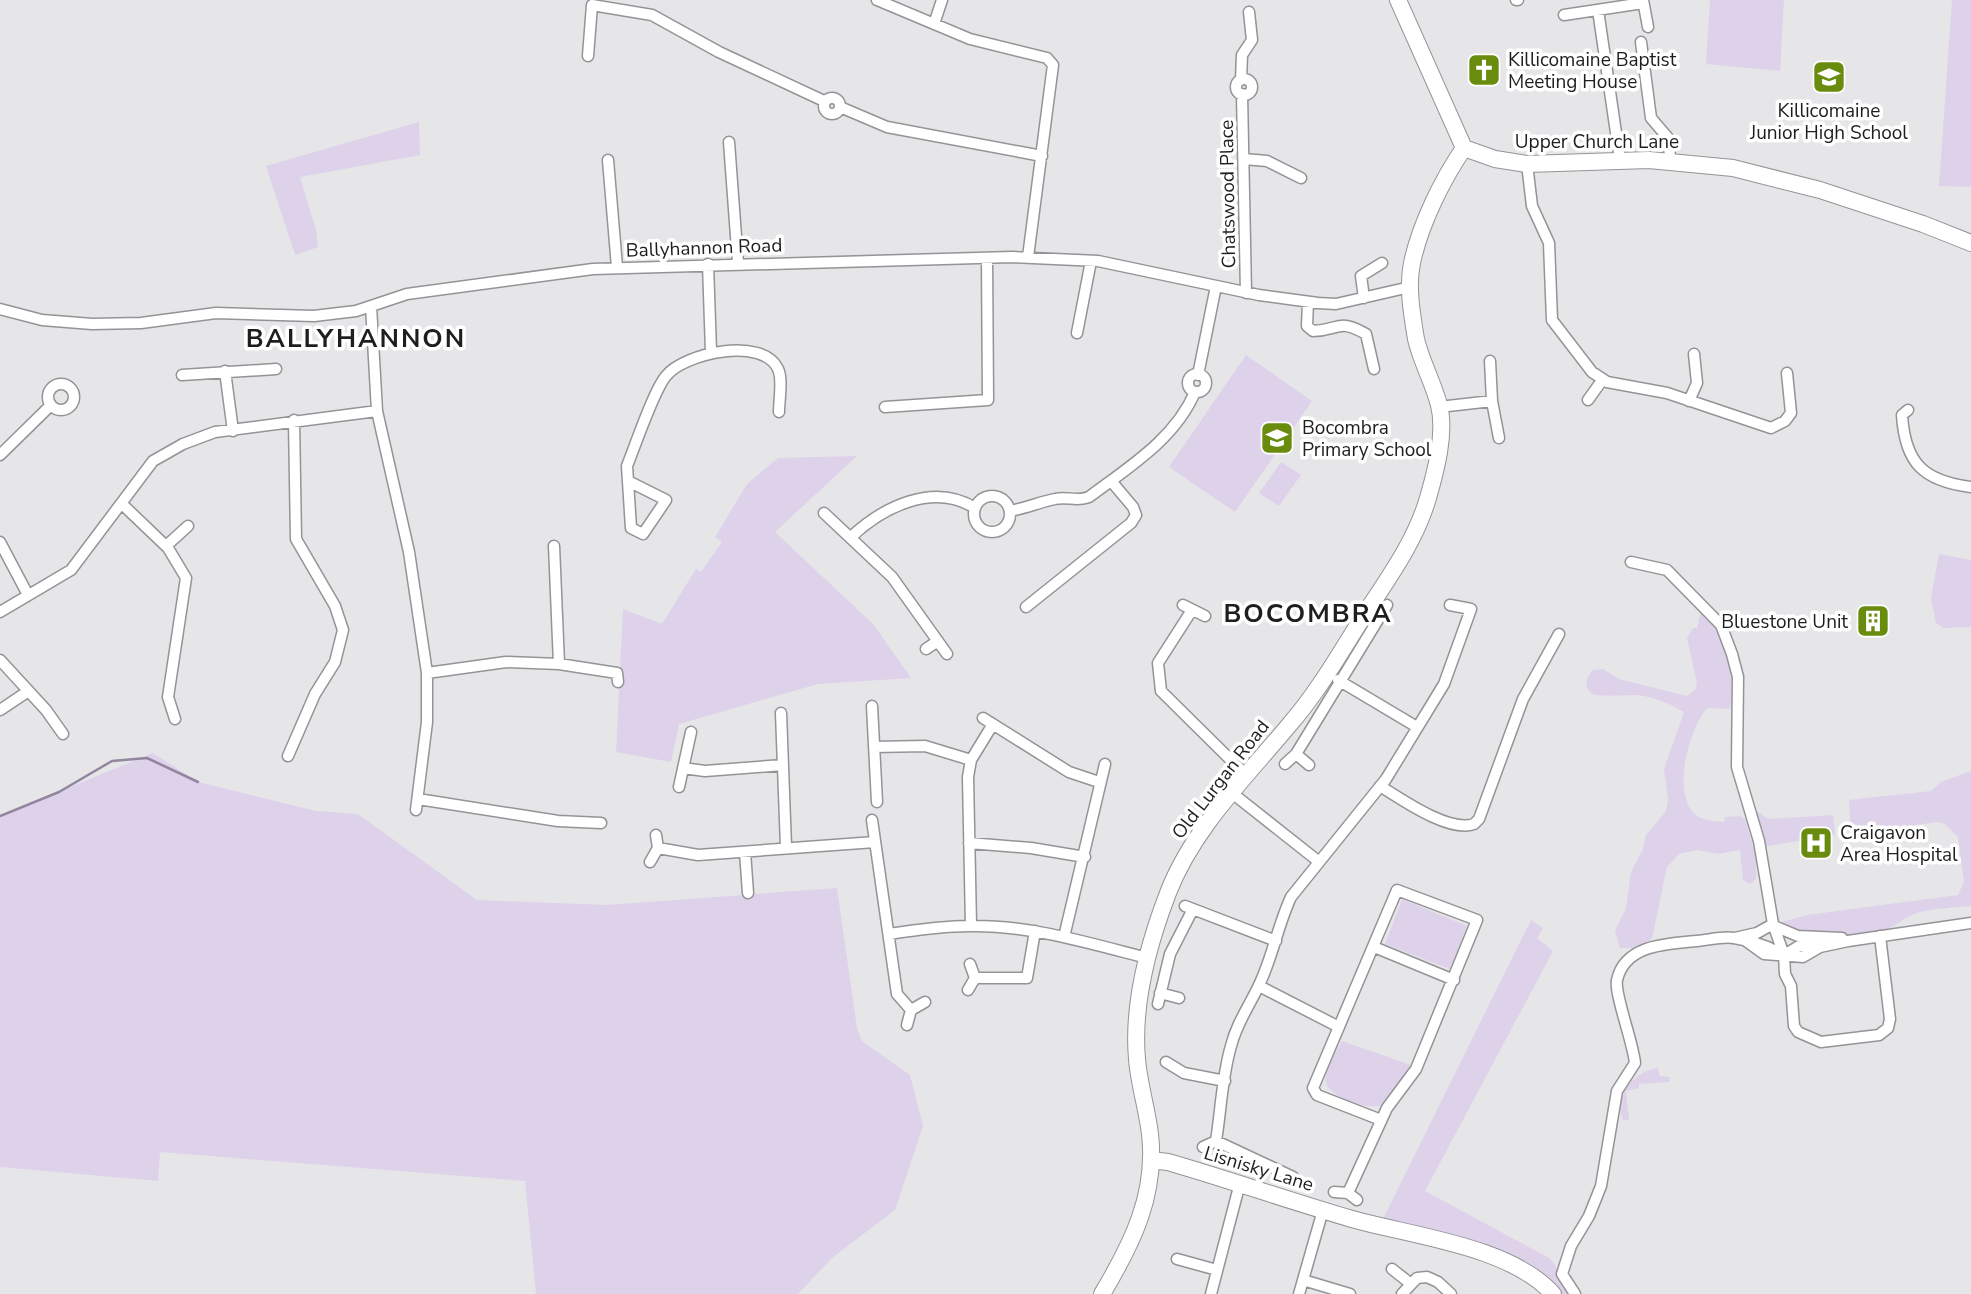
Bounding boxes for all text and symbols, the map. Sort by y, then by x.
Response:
place label: Killicomaine Baptist Meeting House [1508,47,1677,95]
church icon: Killicomaine Baptist Meeting House [1465,51,1503,89]
school or university icon: Killicomaine Junior High School [1810,58,1848,96]
place label: Killicomaine Junior High School [1749,98,1908,146]
street label: Chatswood Place [1214,119,1242,269]
street label: Upper Church Lane [1515,129,1679,155]
street label: Ballyhannon Road [625,232,783,264]
district label: BALLYHANNON [246,321,466,356]
place label: Bocombra Primary School [1302,415,1432,463]
school or university icon: Bocombra Primary School [1258,419,1296,457]
district label: BOCOMBRA [1223,596,1393,631]
building icon: Bluestone Unit [1854,602,1892,640]
place label: Bluestone Unit [1721,609,1848,635]
street label: Old Lurgan Road [1166,715,1276,845]
place label: Craigavon Area Hospital [1840,820,1958,868]
hospital icon: Craigavon Area Hospital [1797,824,1835,862]
street label: Lisnisky Lane [1201,1140,1317,1198]

